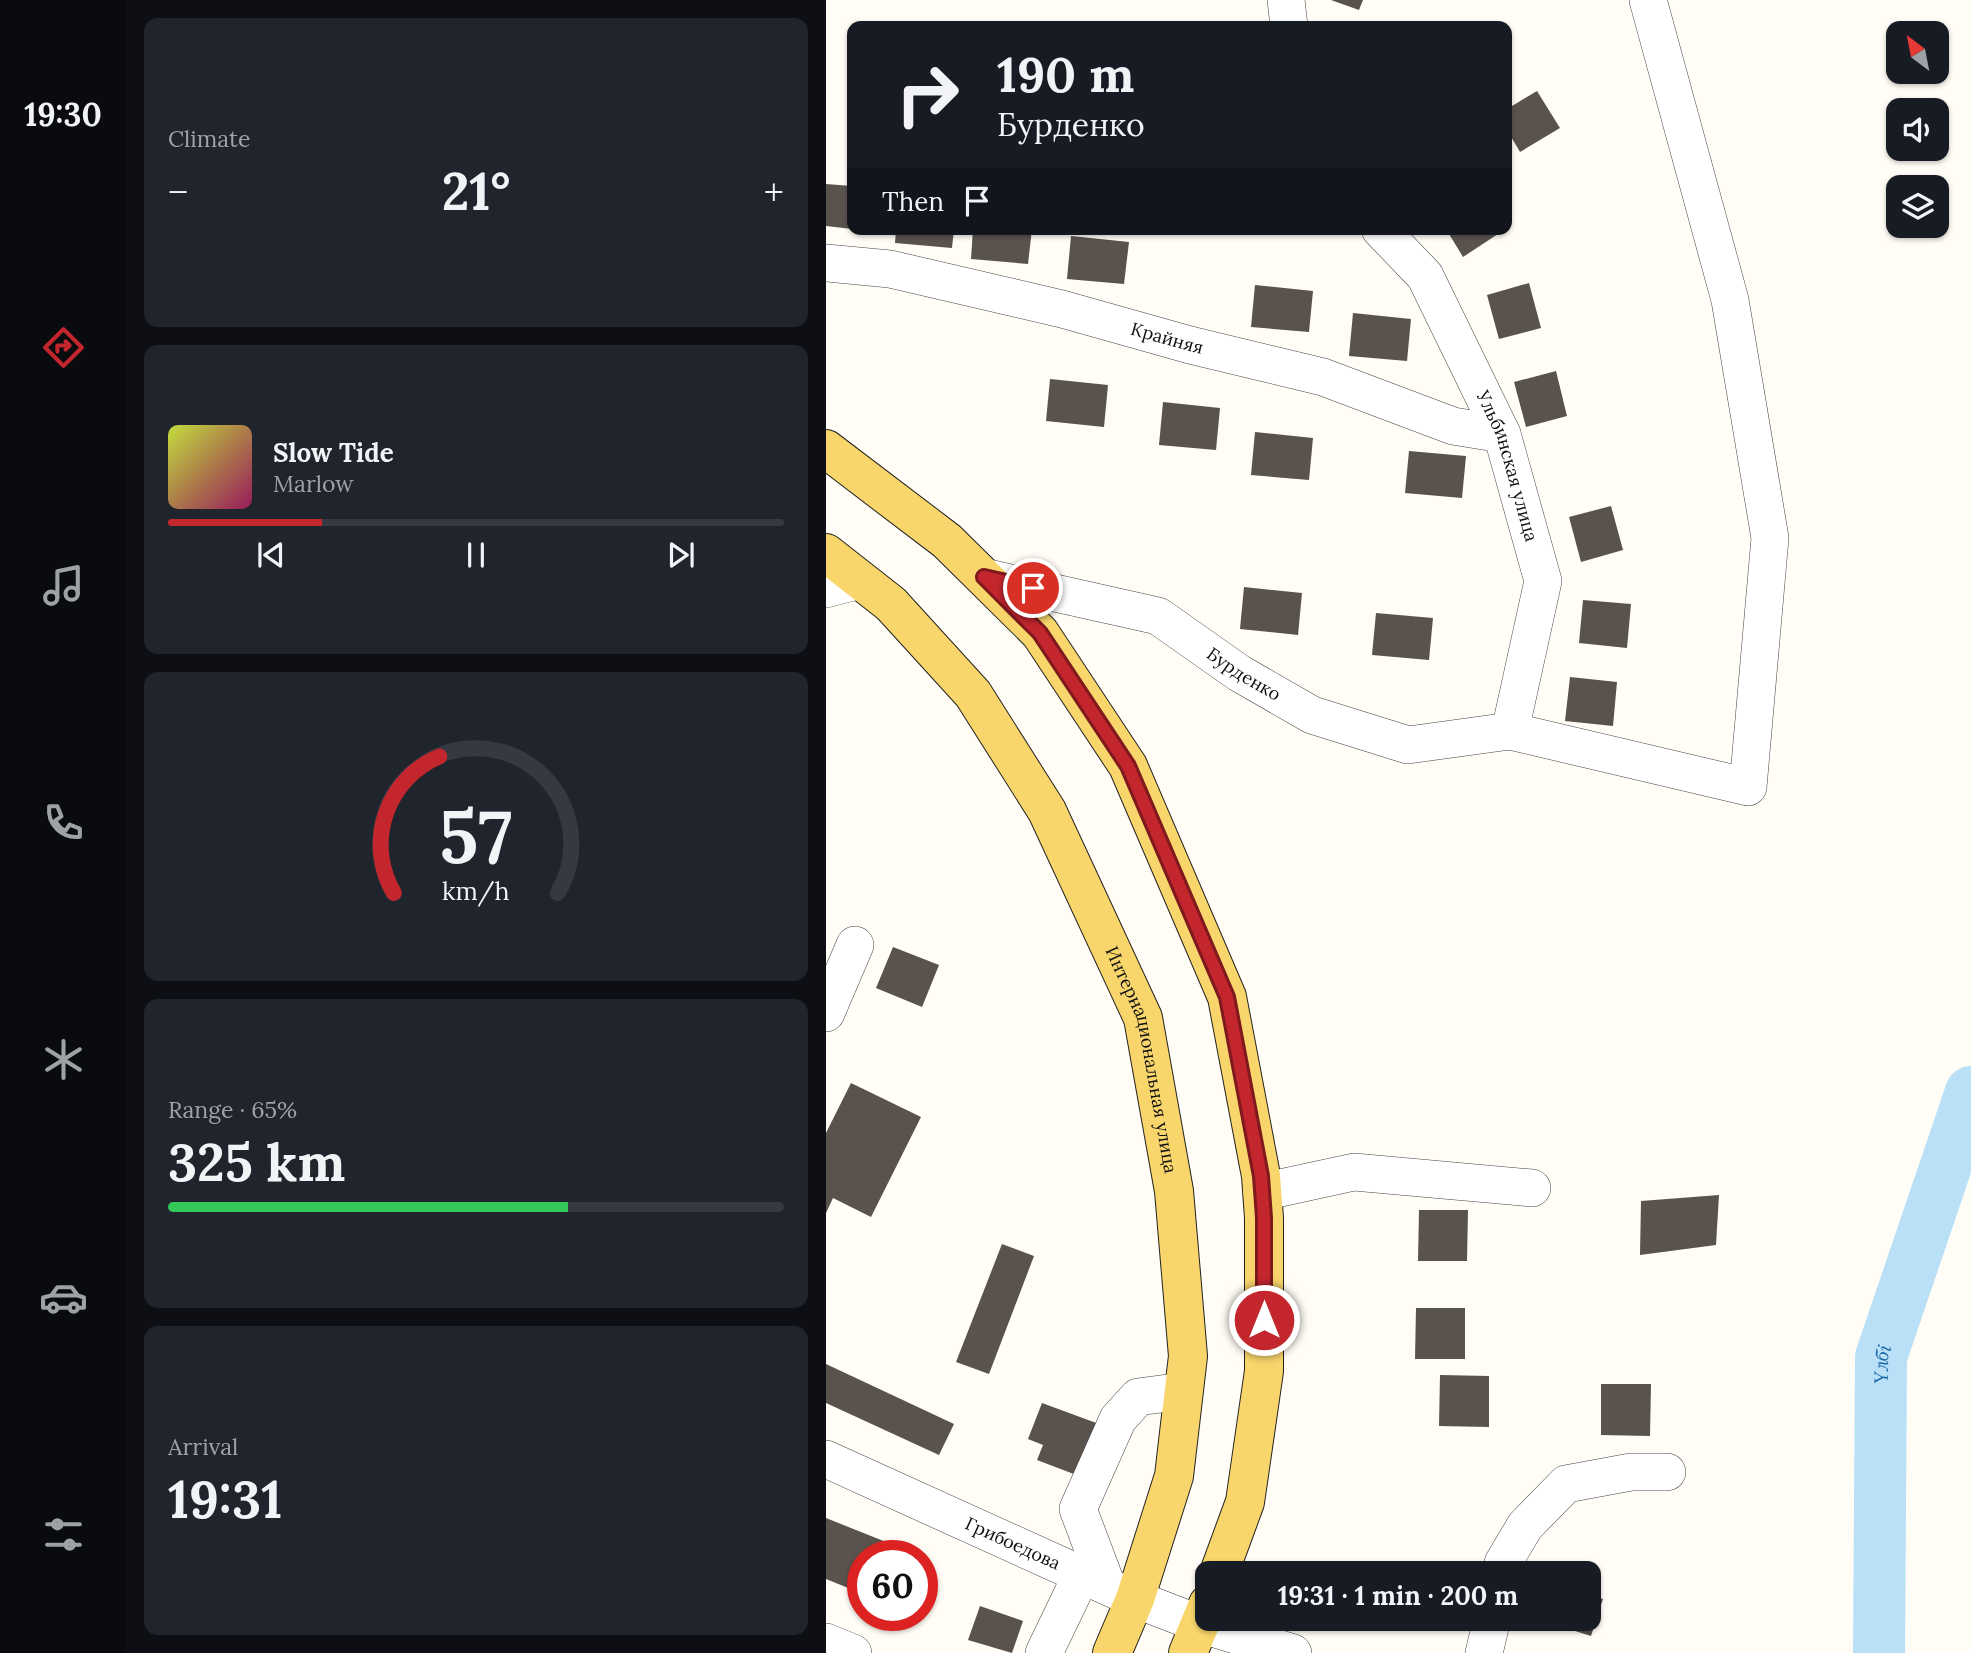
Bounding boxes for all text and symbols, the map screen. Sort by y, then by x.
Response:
north arrow [1886,21,1950,84]
map controls [1886,21,1949,238]
text: 190 m [997,43,1134,105]
icon: right [882,49,973,140]
text: 19:30 [24,94,102,135]
button: sound [1886,98,1949,161]
text: Бурденко [997,104,1145,145]
text: Climate [168,124,250,153]
text: 21° [442,158,510,224]
text: − [168,168,188,216]
text: + [764,168,784,216]
button: layers [1886,175,1949,238]
icon: arrive [958,182,996,220]
text: Then [882,185,944,218]
street label: Крайняя [1128,317,1206,359]
icon: directions [39,323,88,372]
street label: Ульбинская улица [1471,386,1543,544]
text: Slow Tide [273,436,394,469]
text: Marlow [273,469,354,498]
icon: previous [252,536,290,574]
icon: pause [457,536,495,574]
icon: next [662,536,700,574]
pin [1003,558,1063,618]
icon: music [39,561,88,610]
icon: arrive [1014,569,1052,607]
street label: Бурденко [1202,642,1285,706]
text: 57 [439,790,513,883]
icon: phone [39,798,88,847]
text: km/h [442,874,510,906]
street label: Интернациональная улица [1100,943,1183,1175]
icon: climate [39,1035,88,1084]
text: Range · 65% [168,1095,297,1124]
text: 325 km [168,1129,345,1195]
icon: car [39,1273,88,1322]
position arrow [1227,1283,1301,1357]
water label: Үлбі [1869,1341,1896,1384]
text: Arrival [168,1432,238,1461]
text: 19:31 [168,1466,282,1532]
icon: filters [39,1510,88,1559]
street label: Грибоедова [962,1512,1064,1575]
speed limit sign: 60 [847,1540,938,1631]
text: 19:31 · 1 min · 200 m [1278,1579,1518,1612]

